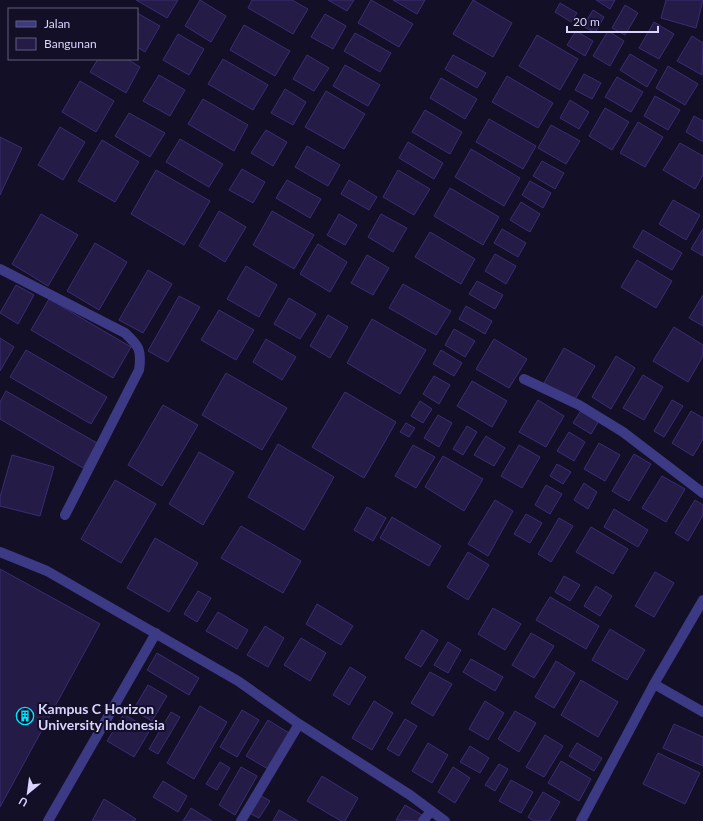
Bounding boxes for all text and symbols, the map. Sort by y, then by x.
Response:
legend [8,8,138,60]
scale bar [567,8,658,34]
text: 20 m [573,14,600,29]
text: Jalan [44,16,70,31]
text: Bangunan [44,36,97,51]
place label: Kampus C Horizon University Indonesia [38,700,165,733]
building icon: Kampus C Horizon University Indonesia [15,706,35,726]
north arrow [8,773,48,813]
text: U [16,795,30,810]

